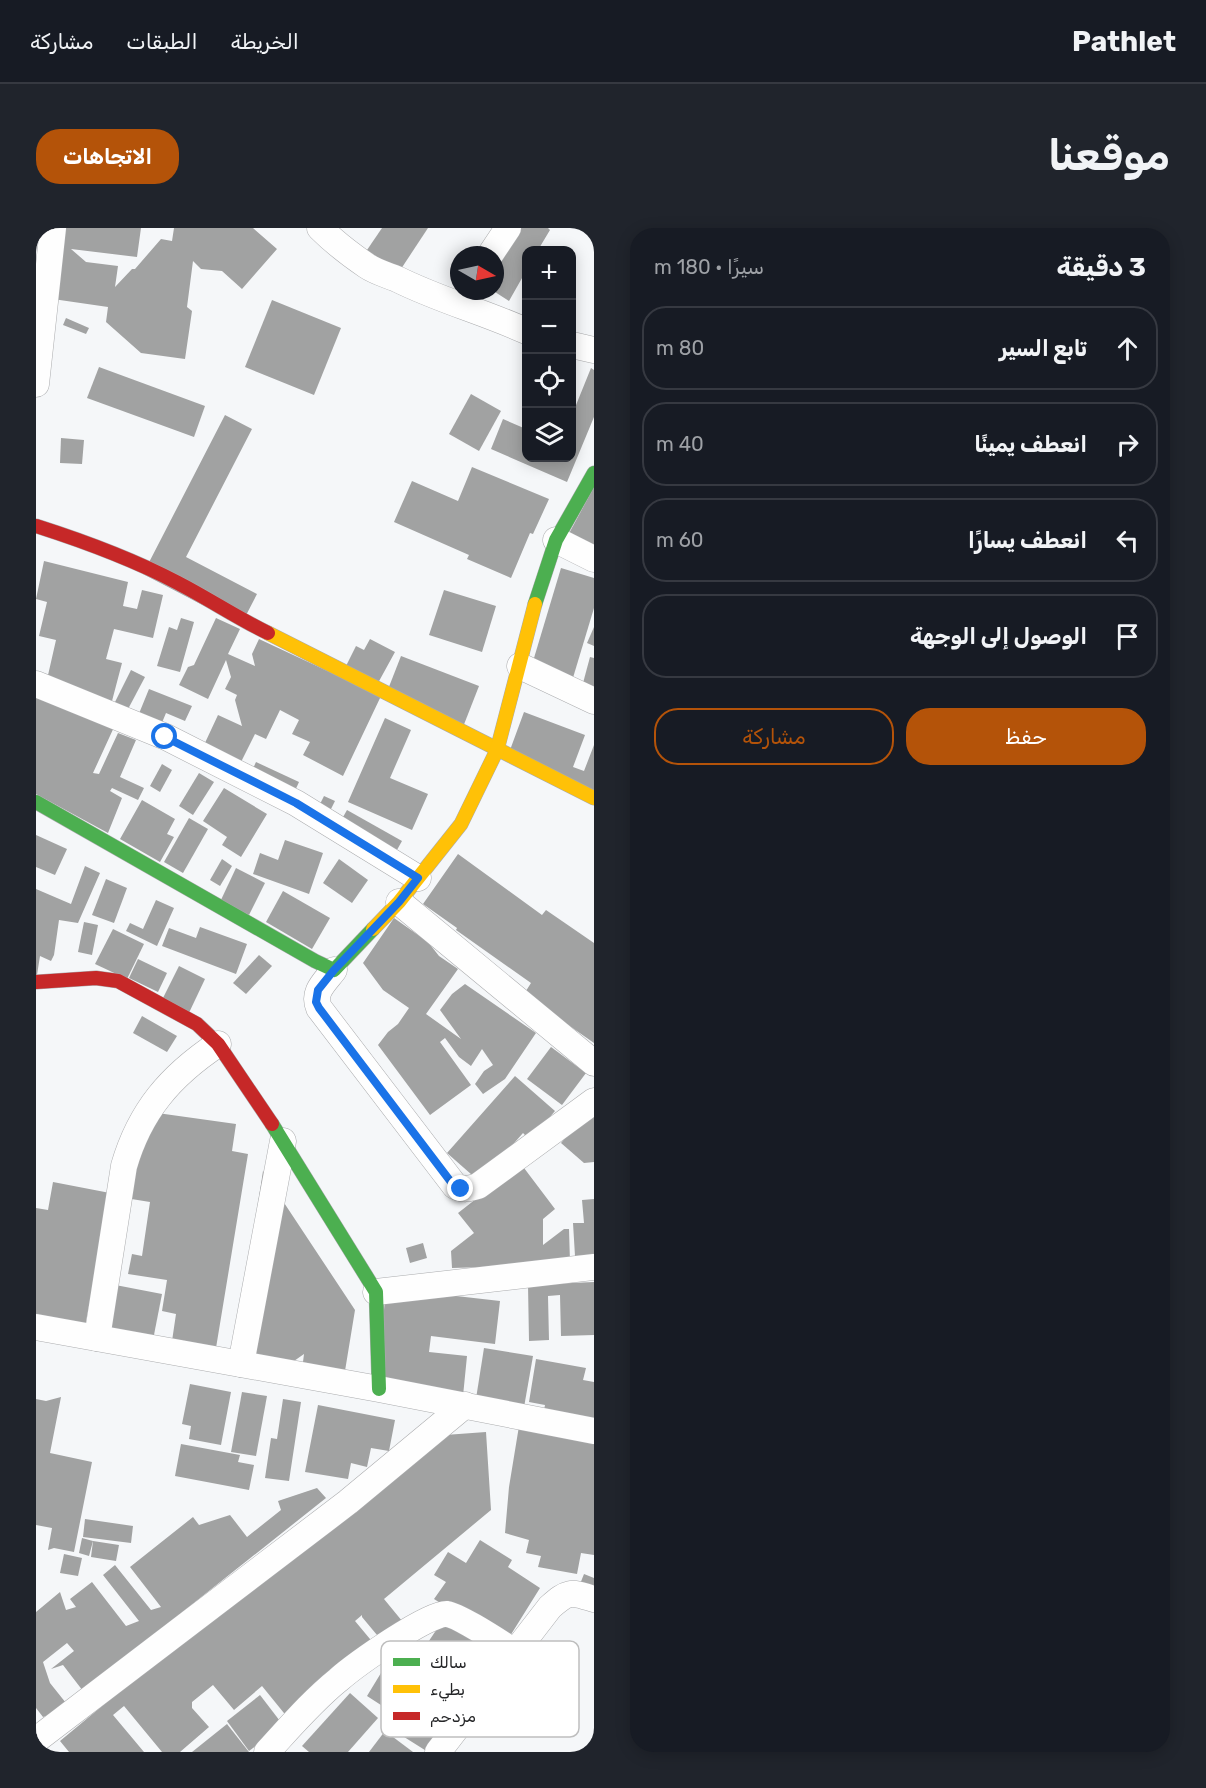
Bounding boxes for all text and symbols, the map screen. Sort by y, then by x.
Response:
text: Pathlet [1072,25,1176,58]
text: مشاركة [30,29,93,54]
text: الطبقات [126,29,198,54]
text: الخريطة [231,29,299,54]
button: الاتجاهات [36,129,179,184]
text: موقعنا [1048,131,1170,181]
north arrow [450,246,504,300]
map controls [522,246,576,462]
button: + [522,246,576,300]
text: 3 دقيقة [1057,252,1146,283]
text: سيرًا · 180 m [654,255,764,279]
button: − [522,300,576,354]
icon: ahead [1111,332,1144,365]
text: تابع السير [999,335,1087,362]
text: 80 m [656,336,704,360]
button: locate [522,354,576,408]
button: layers [522,408,576,462]
icon: right [1111,428,1144,461]
text: انعطف يمينًا [974,431,1087,458]
text: 40 m [656,432,704,456]
icon: left [1111,524,1144,557]
text: انعطف يسارًا [968,527,1087,554]
text: 60 m [656,528,703,552]
icon: arrive [1111,620,1144,653]
text: الوصول إلى الوجهة [910,623,1087,650]
button: مشاركة [654,708,894,765]
button: حفظ [906,708,1146,765]
route start [151,723,177,749]
route end [447,1175,473,1201]
legend [381,1641,579,1737]
text: سالك [430,1653,467,1672]
text: بطيء [430,1680,465,1702]
text: مزدحم [430,1707,476,1727]

